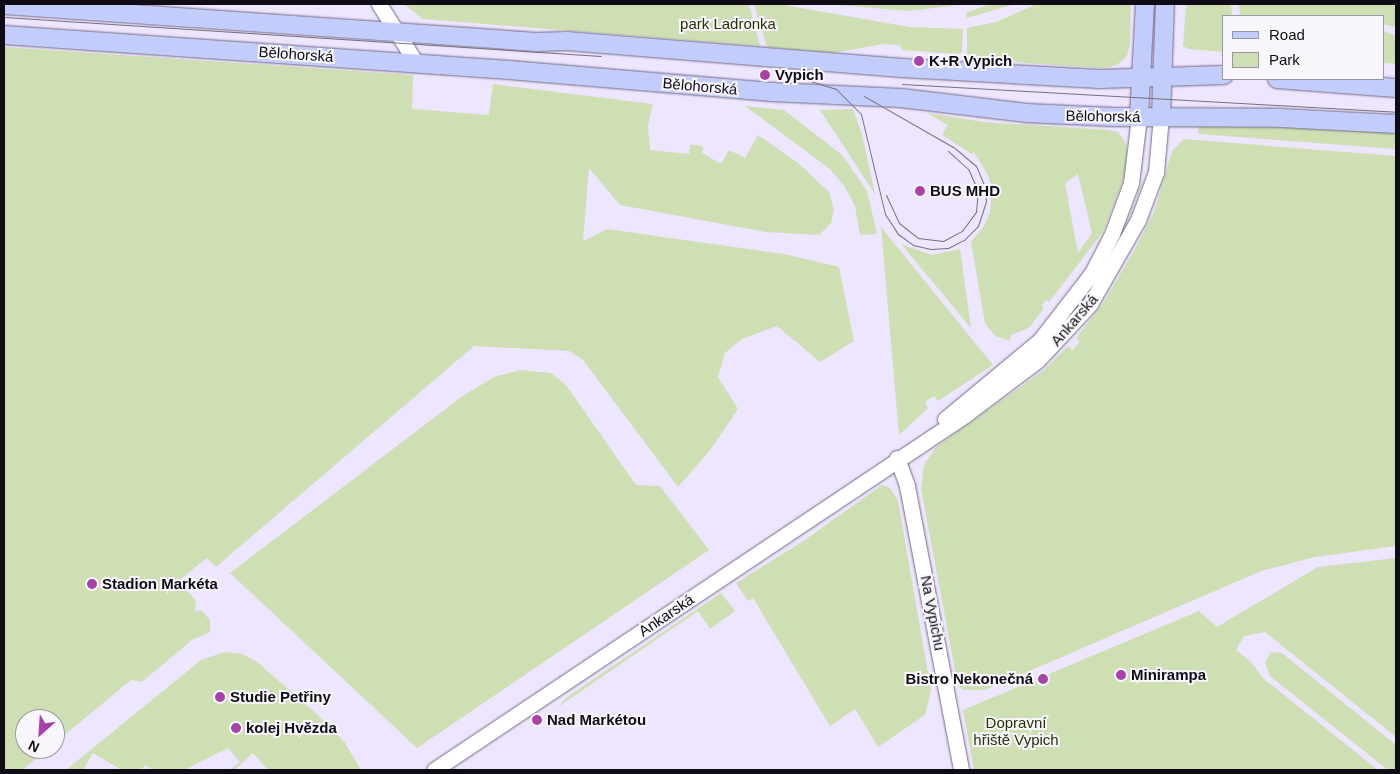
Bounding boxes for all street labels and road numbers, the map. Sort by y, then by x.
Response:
street label: Bělohorská [258,42,334,66]
street label: Bělohorská [662,74,738,98]
street label: Bělohorská [1065,106,1141,126]
street label: Ankarská [1047,291,1101,349]
street label: Na Vypichu [917,574,949,652]
street label: Ankarská [635,590,697,640]

